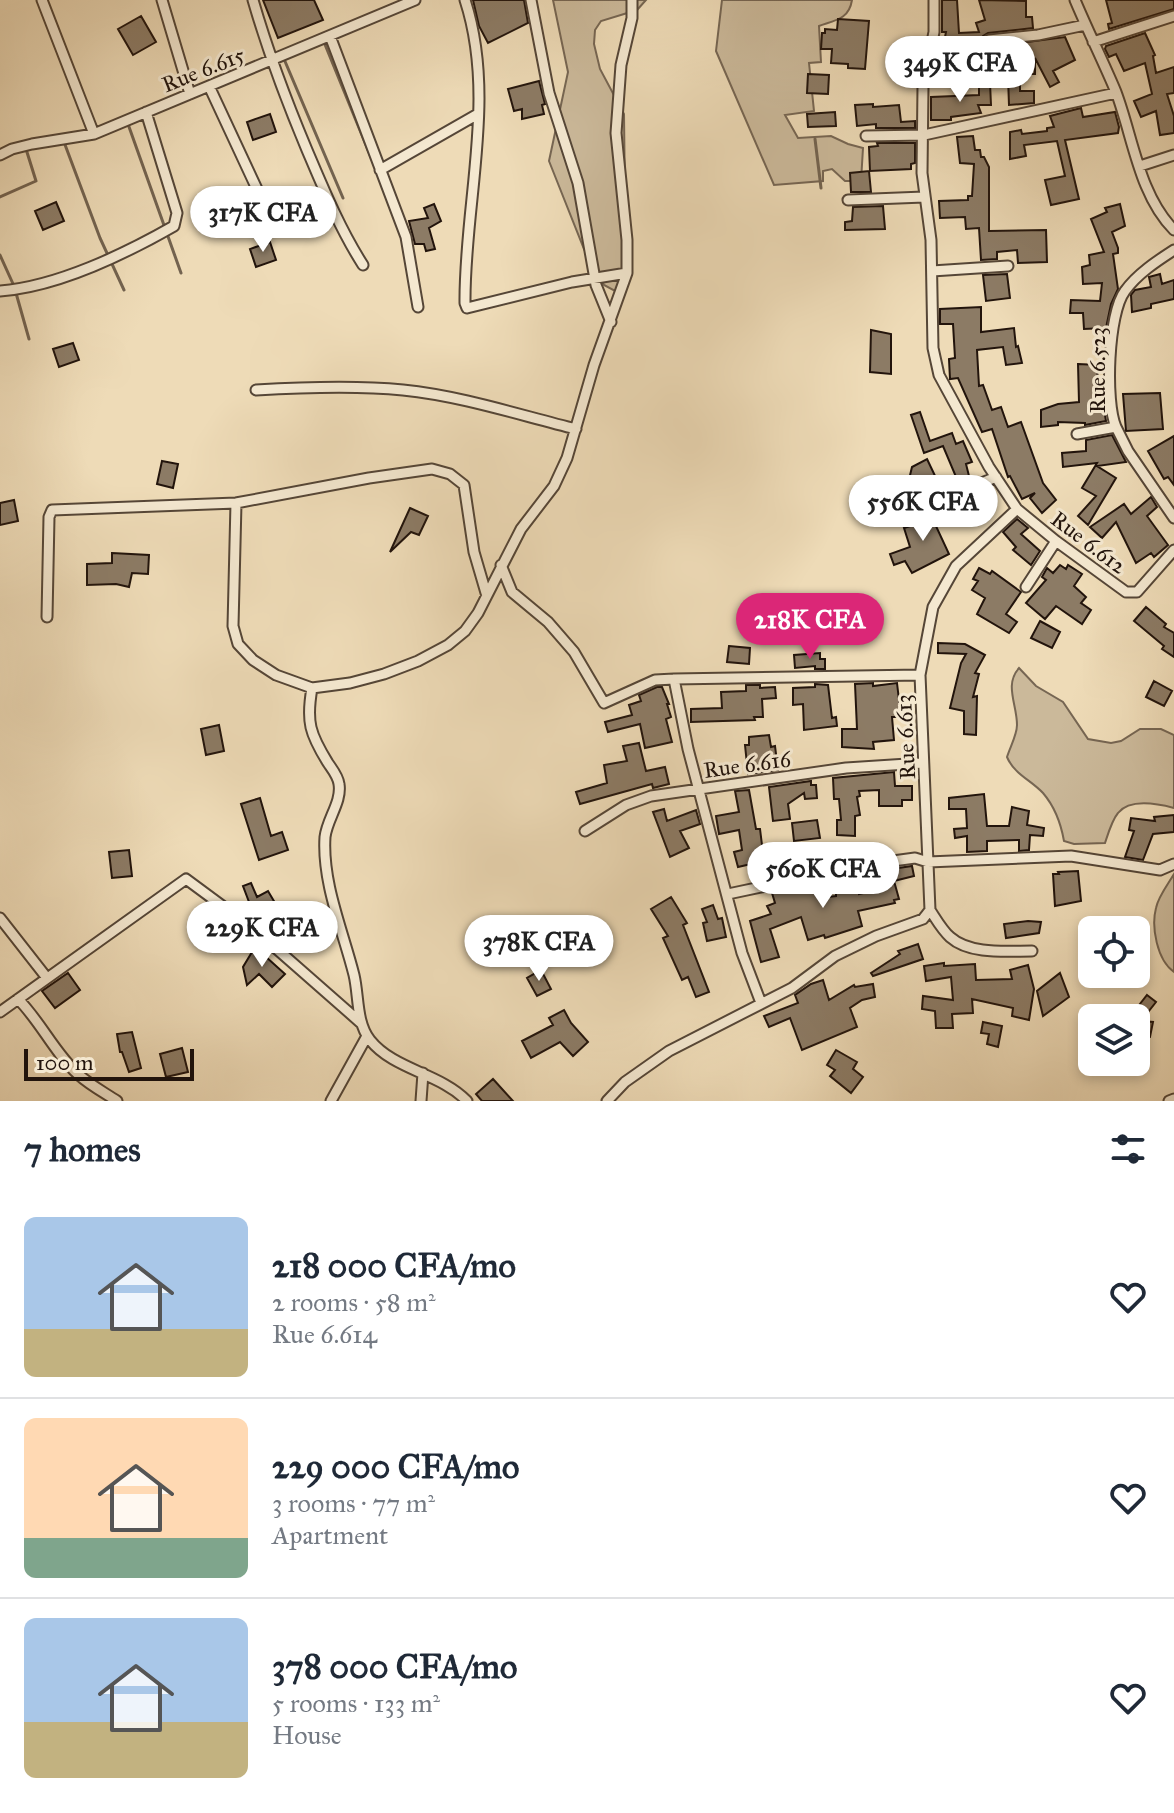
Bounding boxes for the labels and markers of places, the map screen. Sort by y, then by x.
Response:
pin: 349K CFA [877,36,1043,104]
pin: 317K CFA [180,186,346,254]
pin: 556K CFA [840,475,1006,543]
pin: 218K CFA [727,593,893,661]
pin: 560K CFA [740,842,906,910]
pin: 229K CFA [179,901,345,969]
pin: 378K CFA [456,915,622,983]

